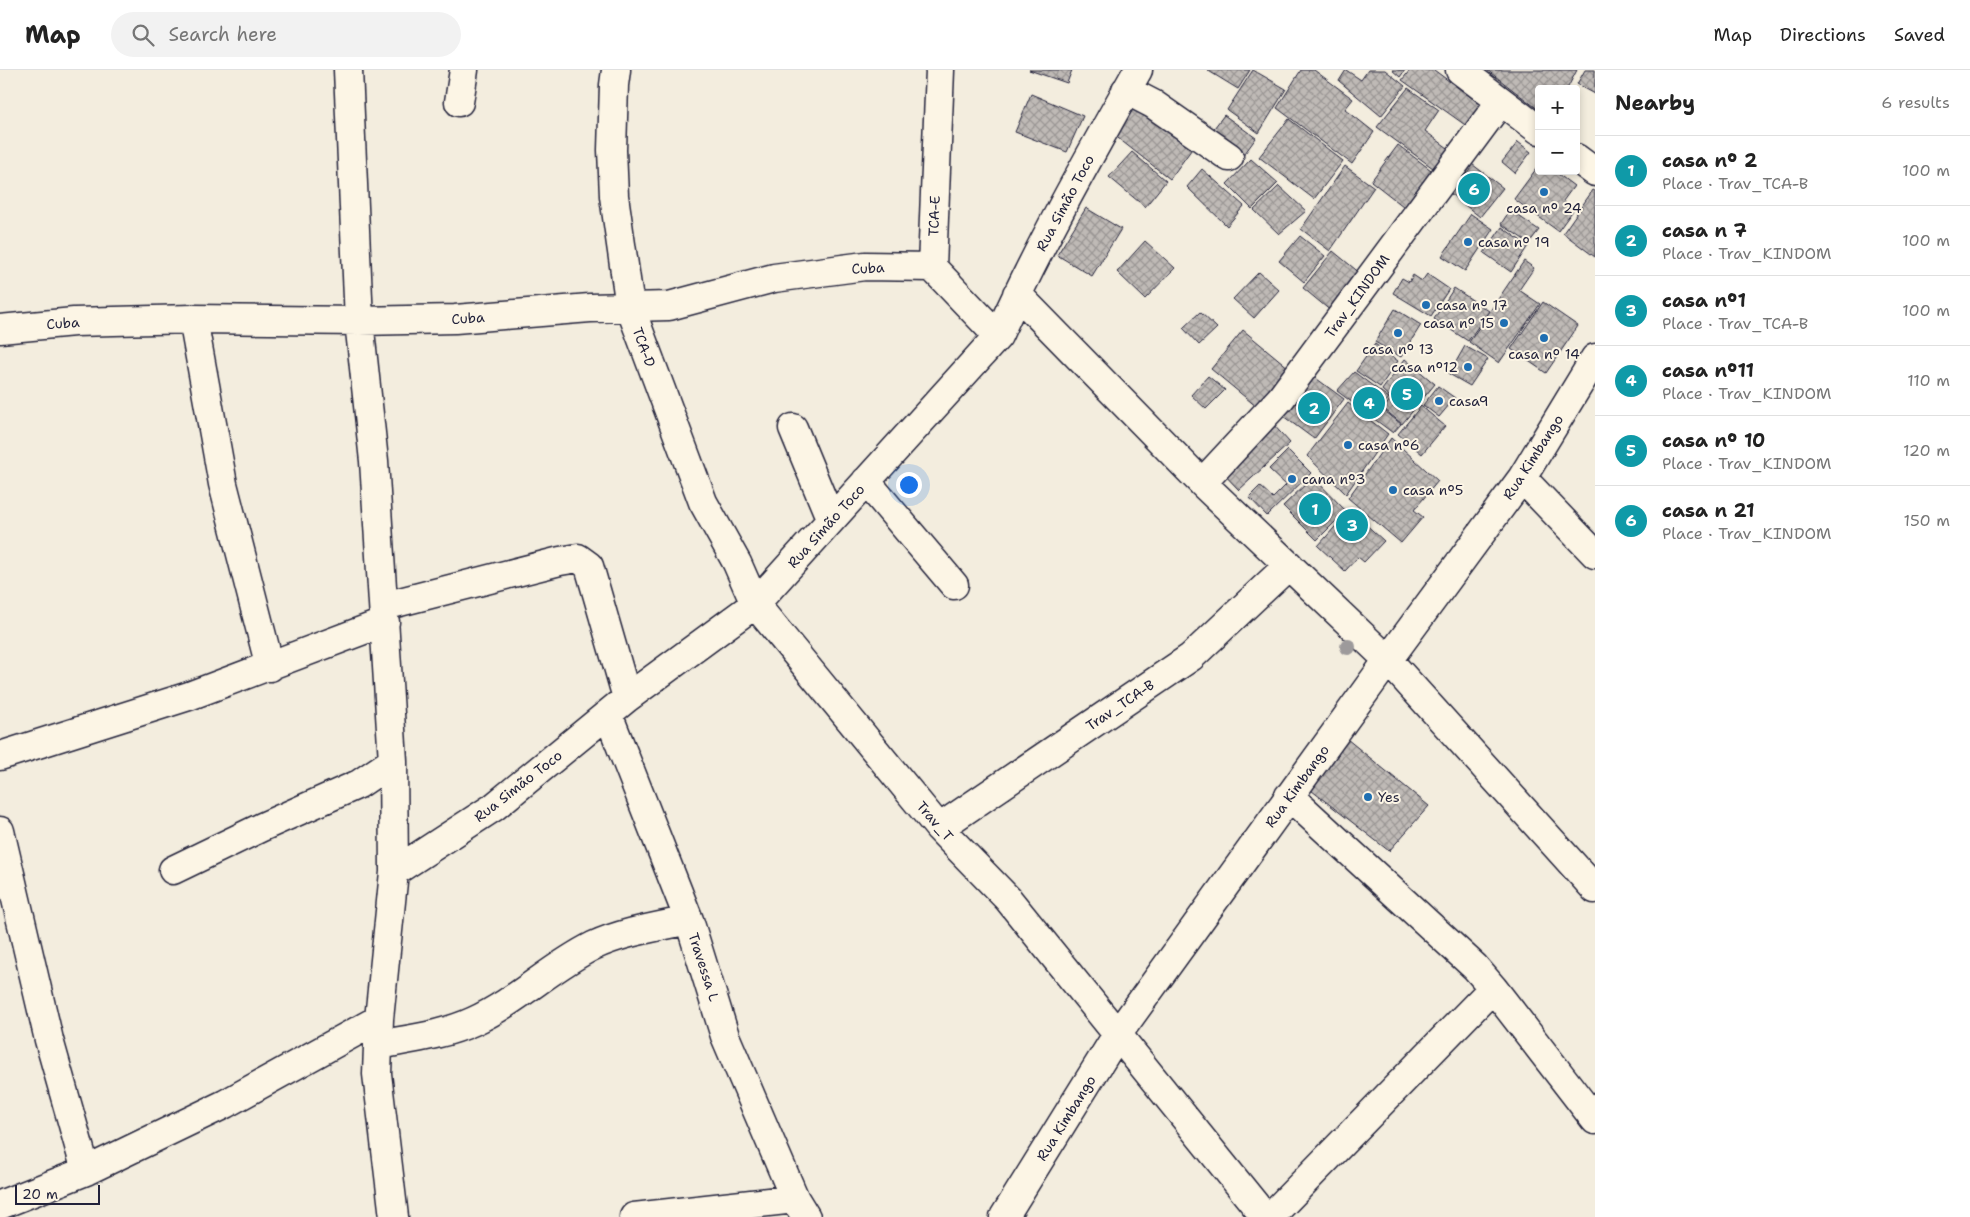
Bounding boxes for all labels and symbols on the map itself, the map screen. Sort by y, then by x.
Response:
street label: Rua Simão Toco [1032,152,1098,254]
pin: 6 [1458,170,1490,208]
marker: casa nº 24 [1538,186,1550,198]
street label: TCA-E [924,195,944,237]
place label: casa nº 24 [1506,199,1582,217]
place label: casa nº 19 [1478,233,1550,251]
marker: casa nº 19 [1462,236,1474,248]
street label: Trav_KINDOM [1321,251,1393,341]
street label: Cuba [851,258,885,278]
place label: casa nº 17 [1436,296,1508,314]
marker: casa nº 17 [1420,299,1432,311]
street label: Cuba [451,308,485,328]
street label: Cuba [46,313,80,333]
place label: casa nº 15 [1423,314,1494,332]
marker: casa nº 15 [1498,317,1510,329]
street label: TCA-D [629,325,659,369]
marker: casa nº 13 [1392,327,1404,339]
marker: casa nº 14 [1538,332,1550,344]
place label: casa nº 13 [1362,340,1434,358]
place label: casa nº 14 [1508,345,1580,363]
place label: casa nº12 [1391,358,1458,376]
marker: casa nº12 [1462,361,1474,373]
pin: 5 [1391,375,1423,413]
pin: 4 [1353,384,1385,422]
pin: 2 [1298,389,1330,427]
place label: casa9 [1449,392,1489,410]
marker: casa9 [1433,395,1445,407]
street label: Rua Kimbango [1499,411,1567,503]
place label: casa nº6 [1358,436,1420,454]
marker: casa nº6 [1342,439,1354,451]
place label: cana nº3 [1302,470,1365,488]
your location [896,472,922,498]
marker: cana nº3 [1286,473,1298,485]
street label: Rua Simão Toco [784,480,868,572]
place label: casa nº5 [1403,481,1463,499]
marker: casa nº5 [1387,484,1399,496]
pin: 1 [1299,490,1331,528]
pin: 3 [1336,506,1368,544]
street label: Trav_TCA-B [1082,676,1158,734]
street label: Rua Kimbango [1261,741,1333,831]
street label: Rua Simão Toco [470,746,566,826]
place label: Yes [1378,788,1400,806]
marker: Yes [1362,791,1374,803]
street label: Trav_T [913,797,958,845]
street label: Travessa L [684,931,724,1004]
street label: Rua Kimbango [1032,1072,1100,1164]
scale bar [15,1182,100,1205]

